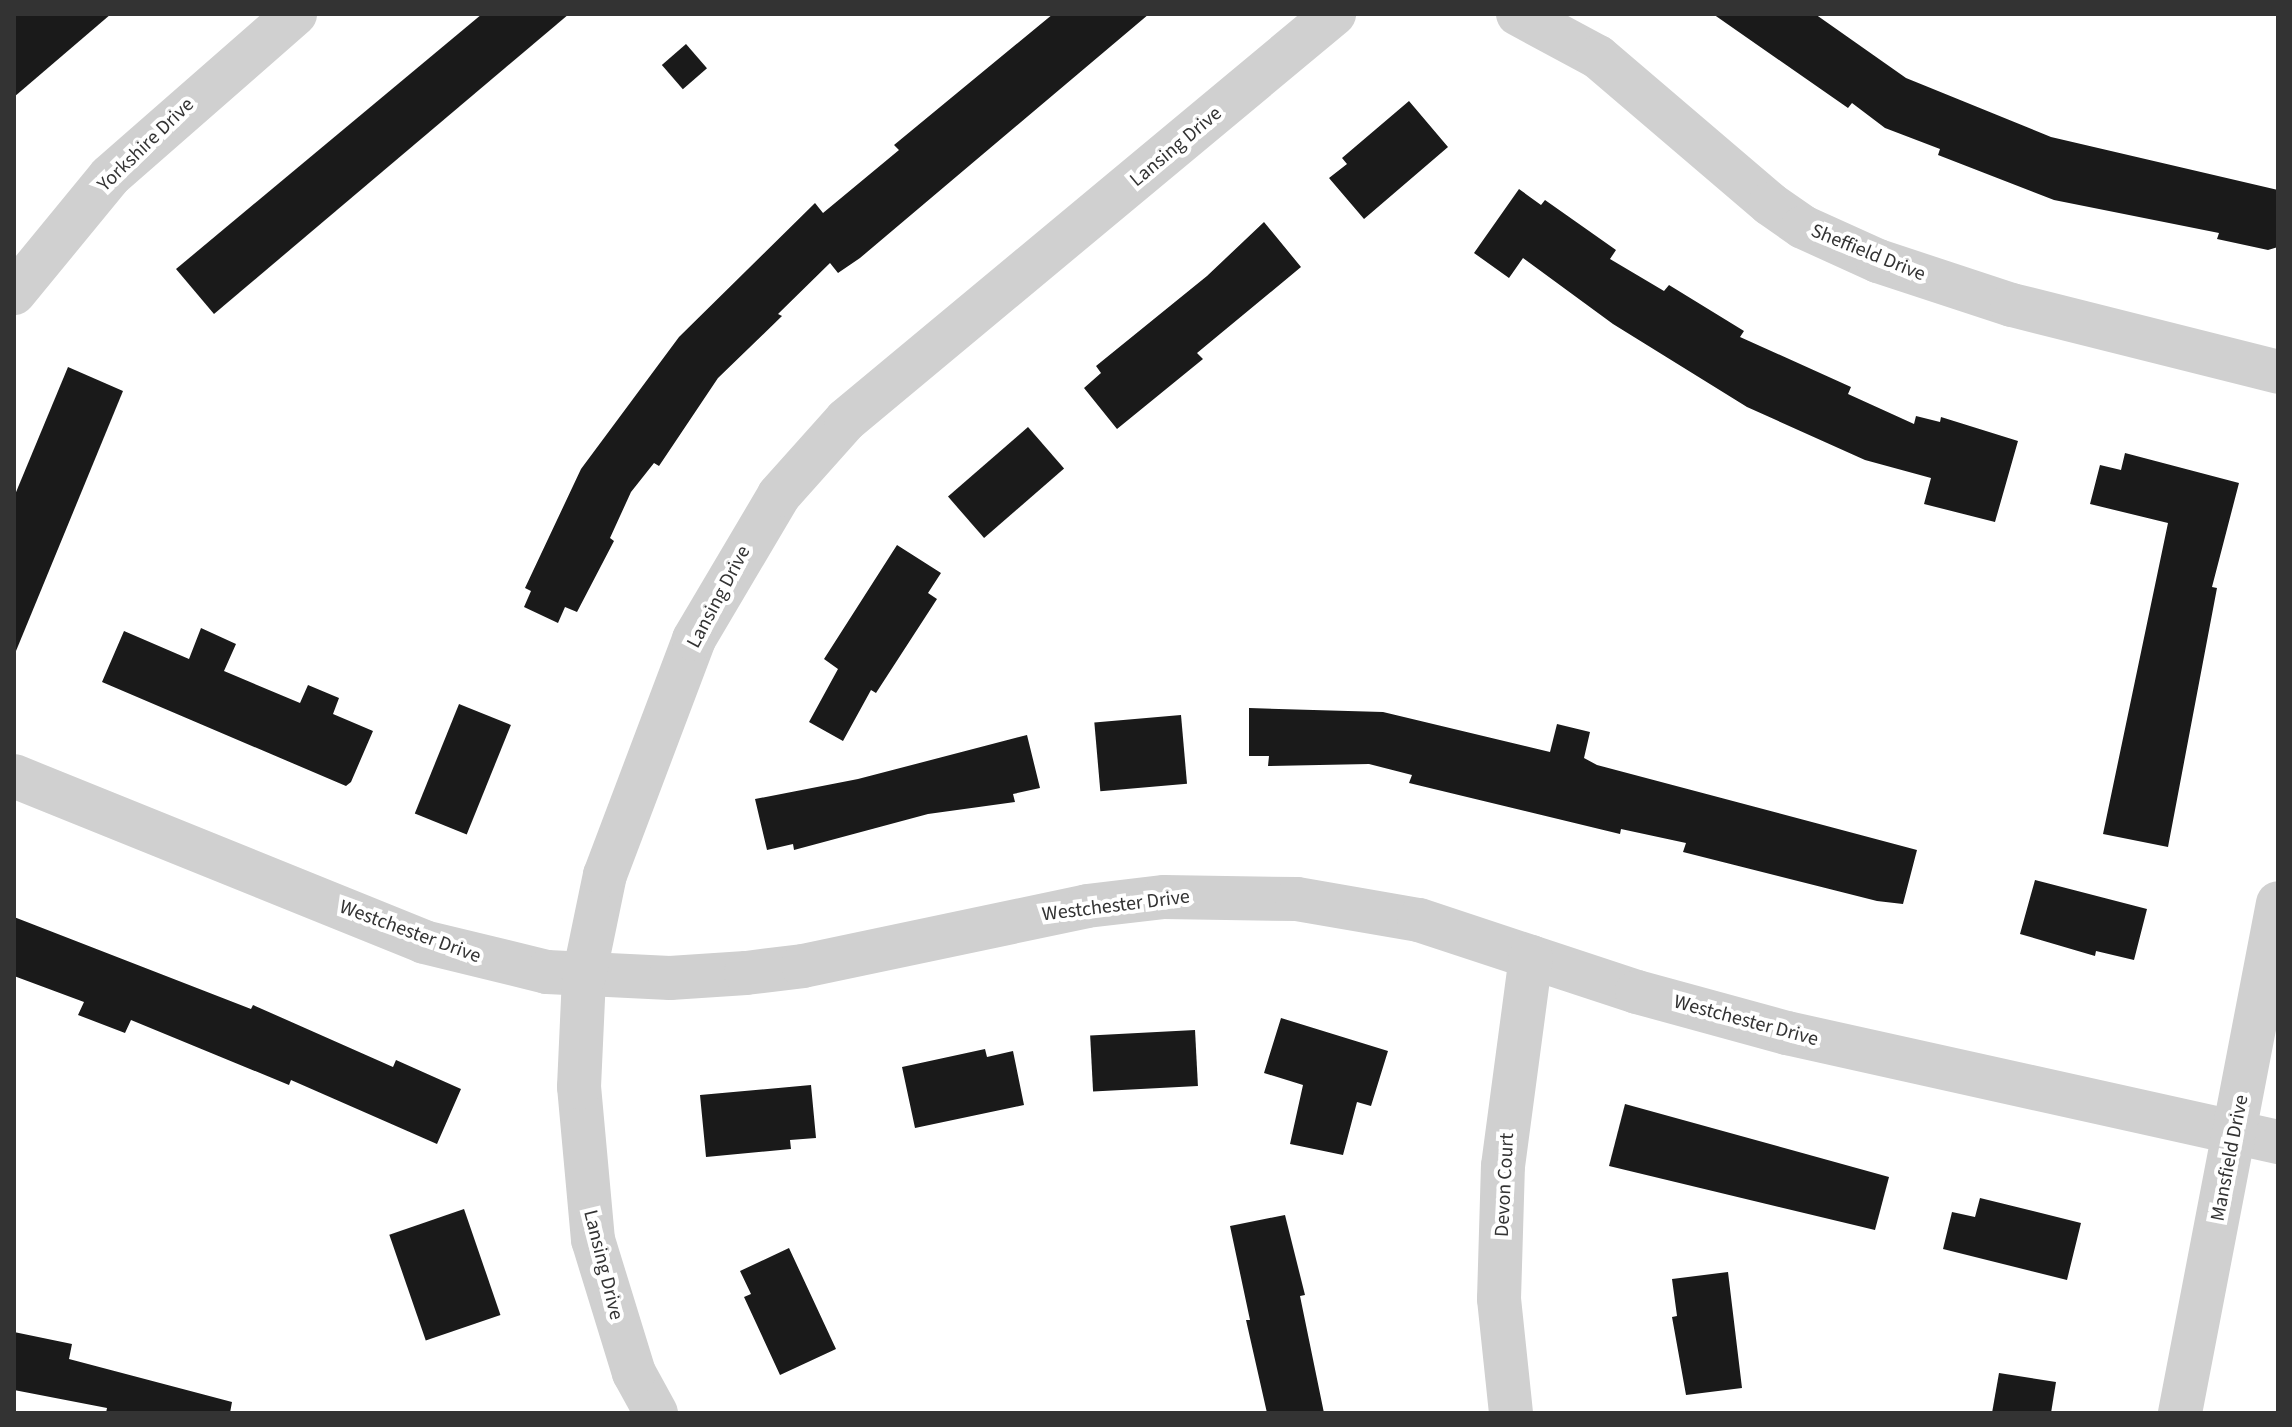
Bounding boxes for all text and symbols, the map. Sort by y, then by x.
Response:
street label: Yorkshire Drive [93,93,199,197]
street label: Lansing Drive [1125,102,1227,192]
street label: Sheffield Drive [1807,219,1929,287]
street label: Lansing Drive [682,542,756,652]
street label: Westchester Drive [1041,885,1191,927]
street label: Westchester Drive [336,895,484,969]
street label: Westchester Drive [1671,990,1821,1052]
street label: Mansfield Drive [2206,1093,2254,1223]
street label: Devon Court [1490,1132,1520,1238]
street label: Lansing Drive [578,1208,628,1322]

